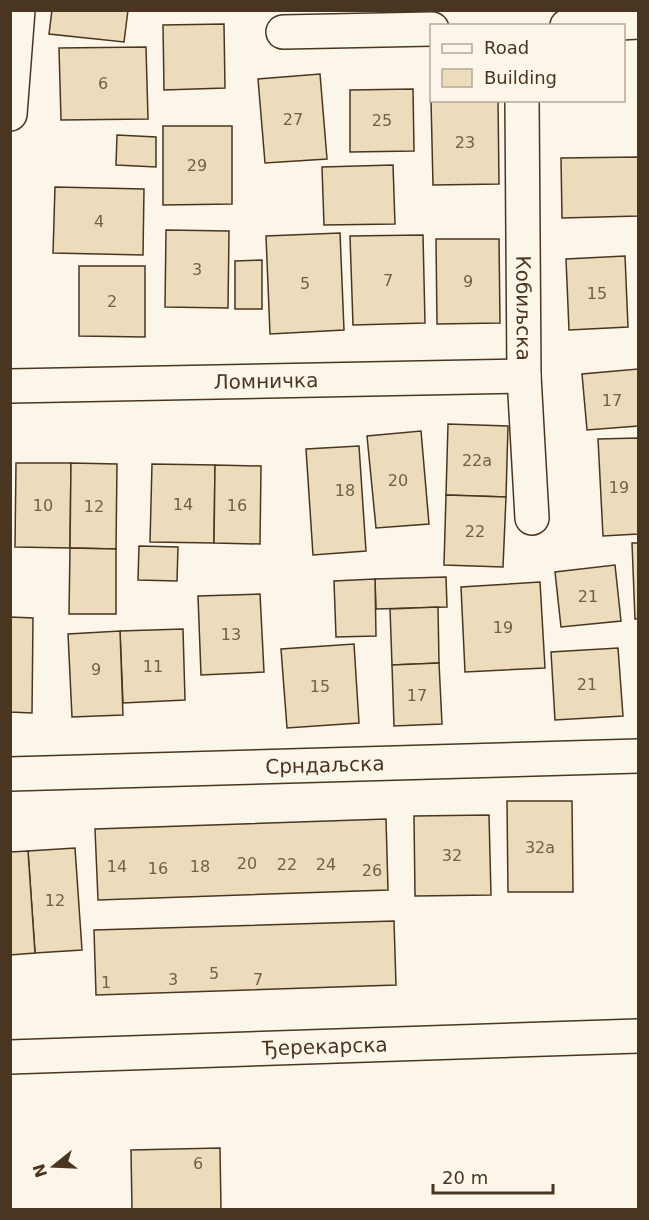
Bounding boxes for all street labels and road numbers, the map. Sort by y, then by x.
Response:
street label: Кобиљска [511,255,536,361]
street label: Ломничка [213,368,319,394]
street label: Срндаљска [265,751,385,779]
street label: Ђерекарска [261,1032,388,1061]

